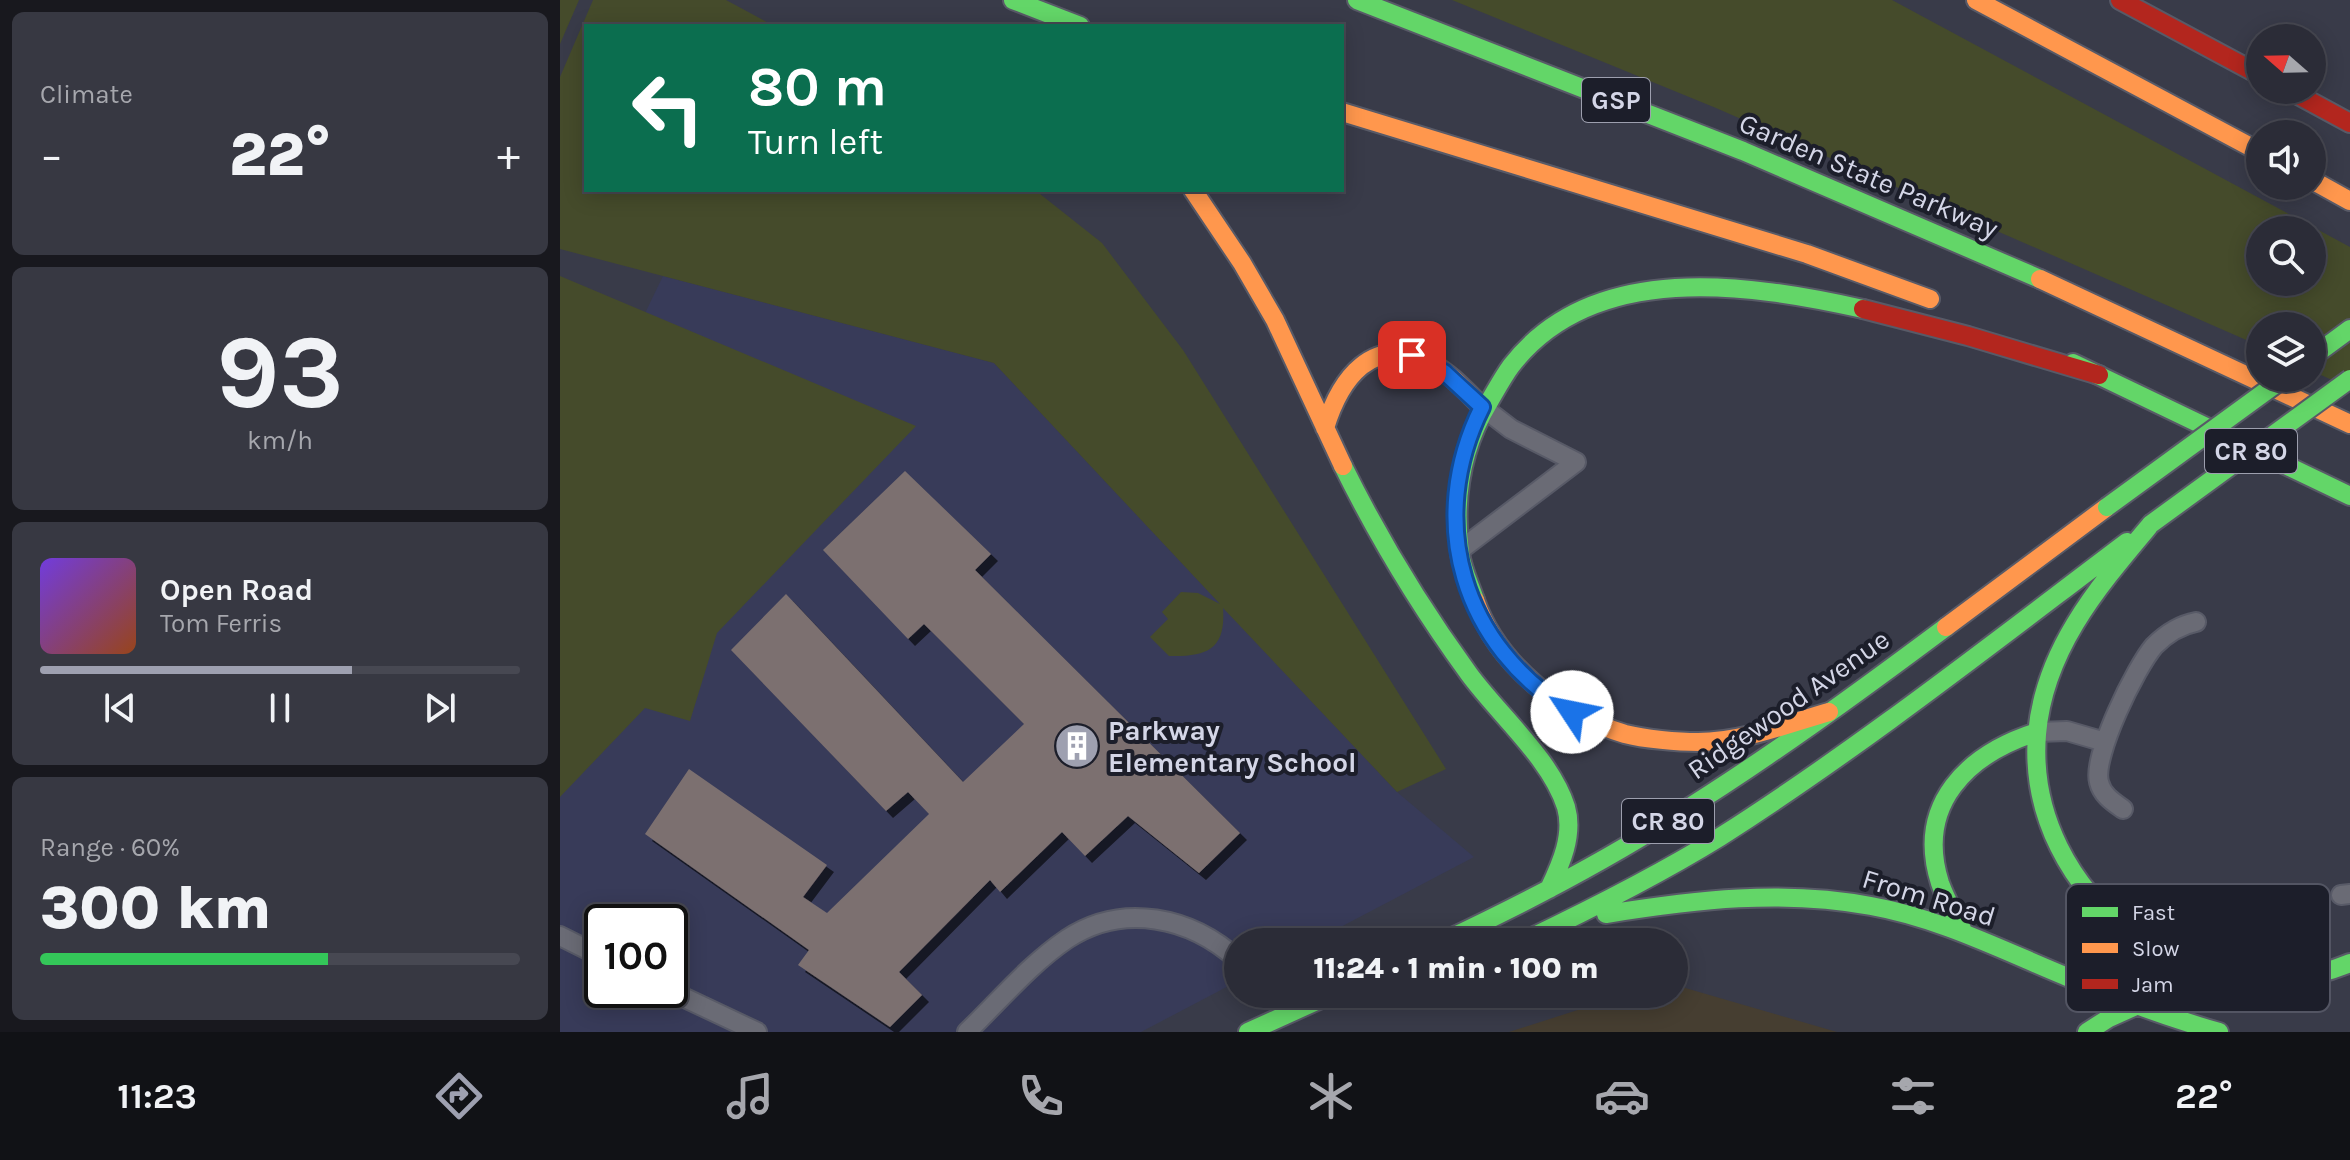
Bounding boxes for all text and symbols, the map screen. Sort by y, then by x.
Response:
north arrow [2246,24,2326,104]
map controls [2246,24,2326,392]
text: 80 m [748,54,887,119]
icon: left [616,56,720,160]
road number: GSP [1582,78,1650,122]
text: Climate [40,79,133,110]
street label: Garden State Parkway [1734,106,2003,245]
text: 22° [229,120,331,190]
button: sound [2246,120,2326,200]
text: Turn left [748,121,883,163]
text: − [40,130,63,181]
text: + [497,130,520,181]
button: search [2246,216,2326,296]
text: 93 [216,312,344,433]
button: layers [2246,312,2326,392]
pin [1378,321,1446,389]
icon: arrive [1390,333,1434,377]
text: km/h [247,425,313,456]
road number: CR 80 [2205,429,2297,473]
text: Open Road [160,572,313,608]
text: Tom Ferris [160,608,282,639]
street label: Ridgewood Avenue [1681,622,1895,786]
position arrow [1530,670,1614,754]
icon: previous [98,686,142,730]
icon: pause [258,686,302,730]
icon: next [418,686,462,730]
place label: Parkway Elementary School [1108,714,1357,779]
building icon: Parkway Elementary School [1053,722,1101,770]
road number: CR 80 [1622,799,1714,843]
text: Range · 60% [40,832,180,863]
street label: From Road [1858,862,1999,933]
text: 300 km [40,873,271,943]
legend [2066,884,2330,1012]
text: Fast [2132,900,2175,926]
speed limit sign: 100 [584,904,688,1008]
text: Slow [2132,936,2179,962]
text: 11:24 · 1 min · 100 m [1313,950,1599,986]
text: Jam [2132,972,2174,998]
icon: directions [431,1068,487,1124]
icon: music [722,1068,778,1124]
icon: phone [1013,1068,1069,1124]
icon: climate [1303,1068,1359,1124]
icon: car [1594,1068,1650,1124]
icon: filters [1885,1068,1941,1124]
text: 11:23 [117,1075,197,1117]
text: 22° [2175,1075,2233,1117]

